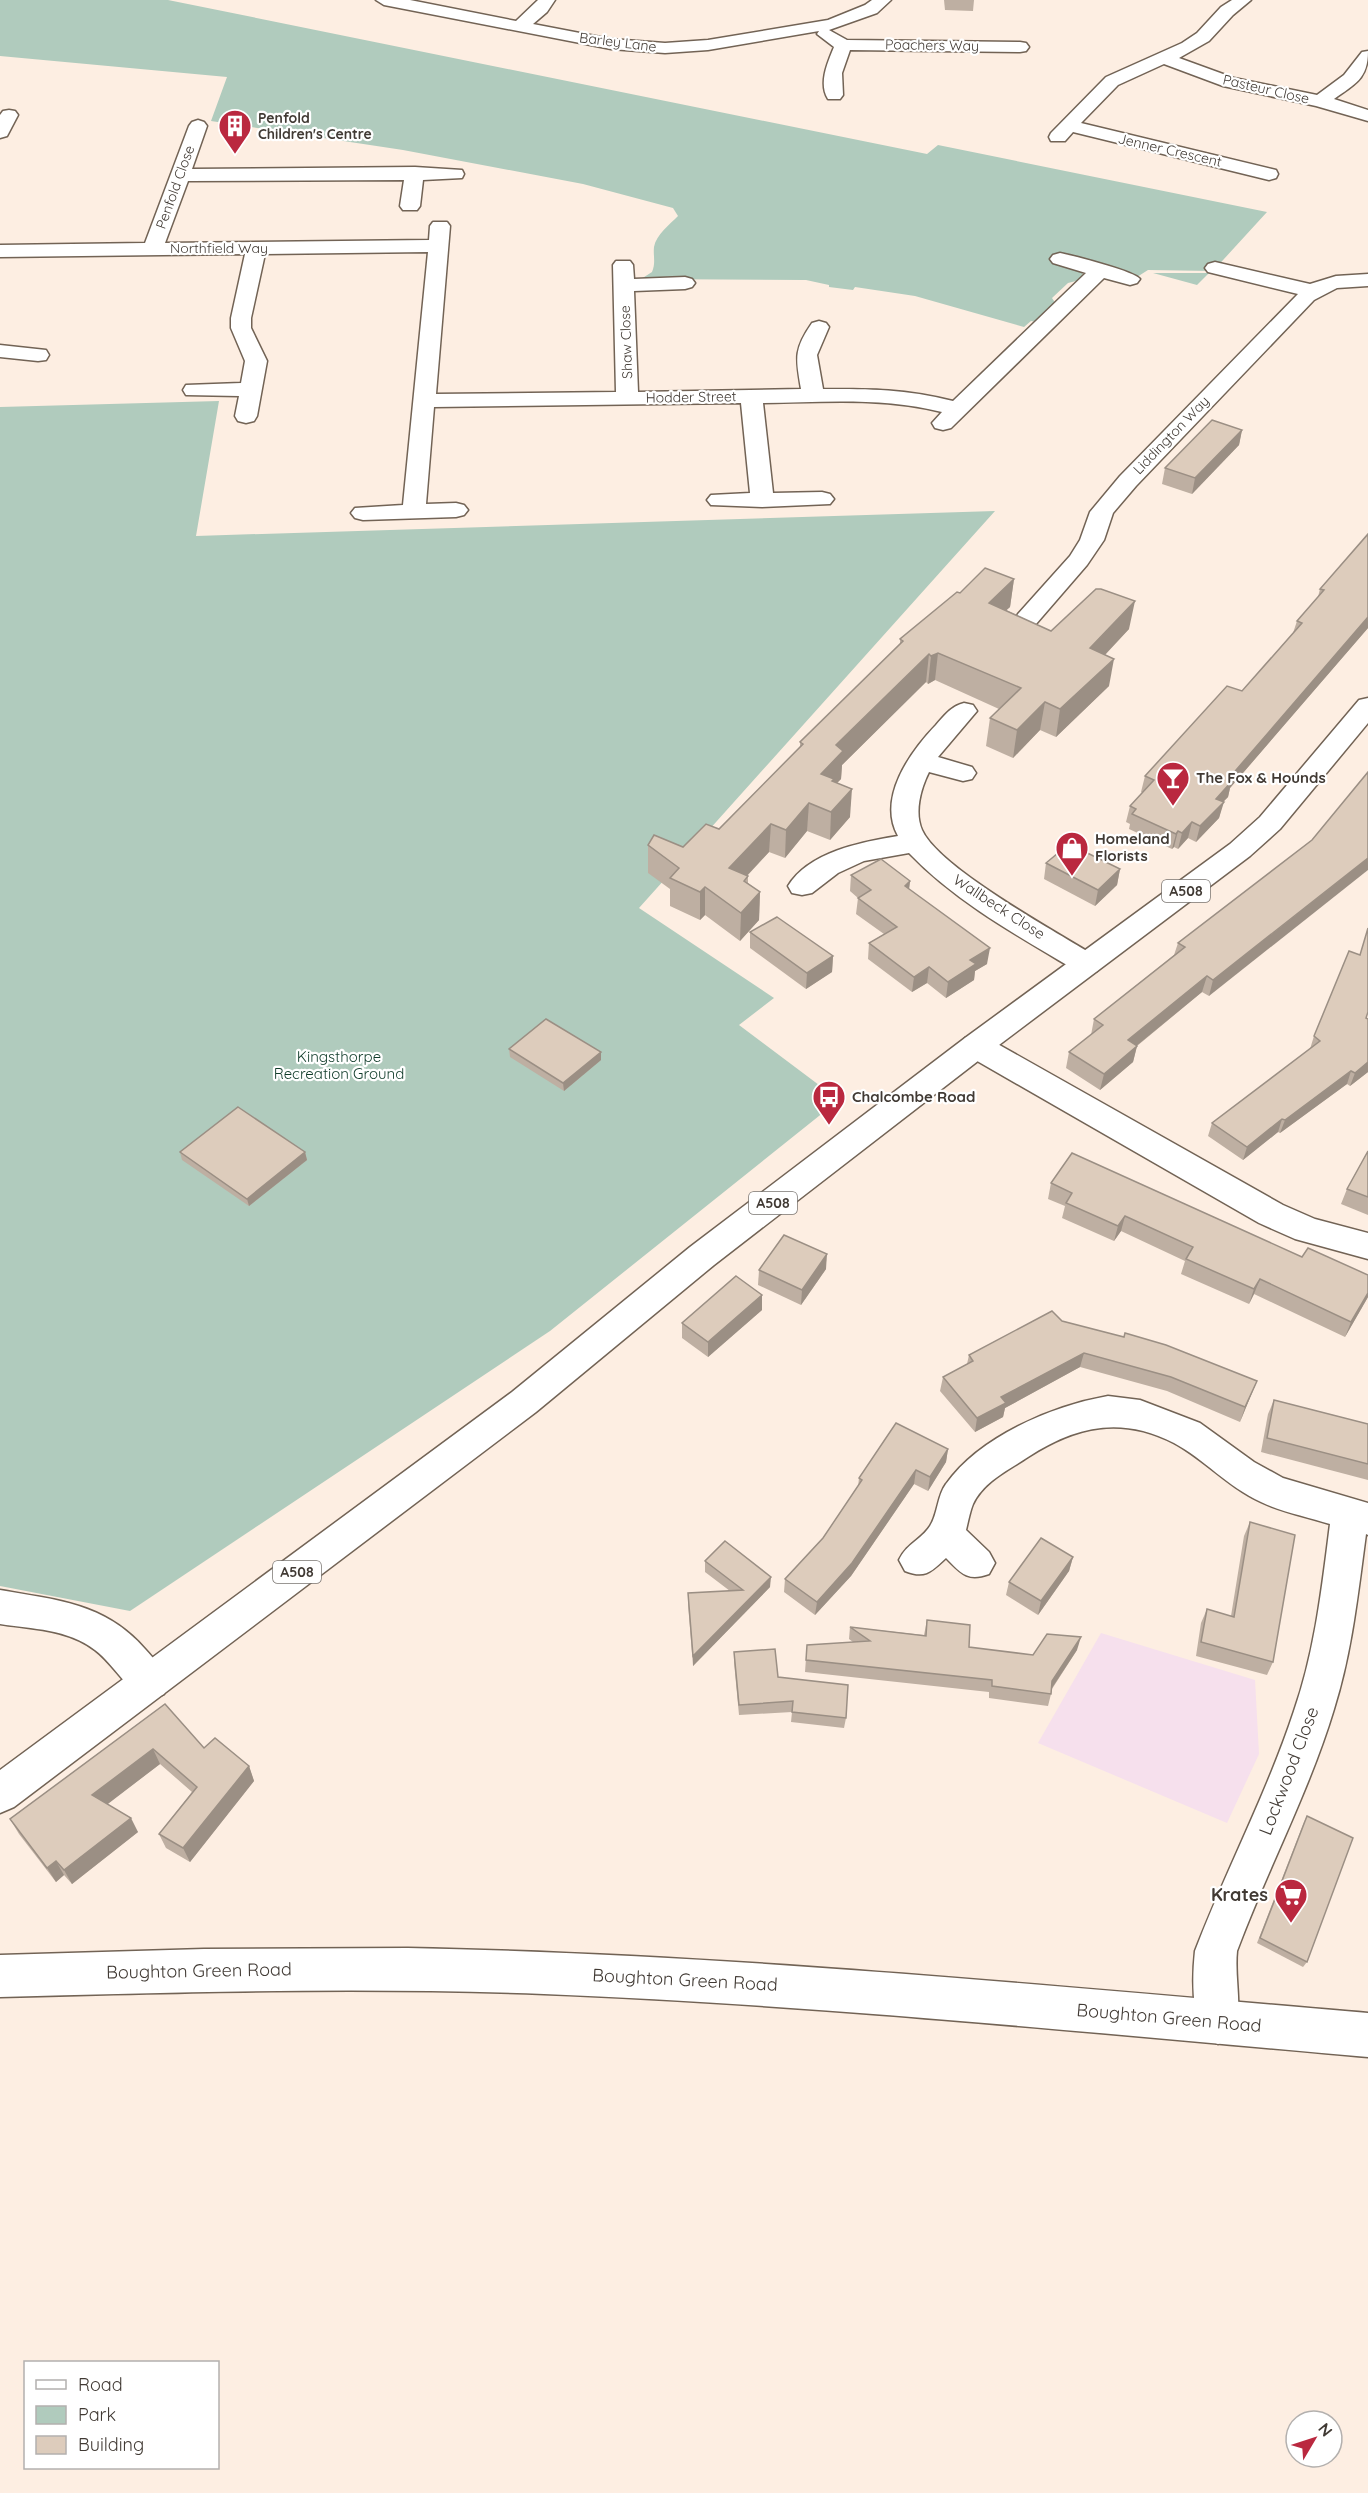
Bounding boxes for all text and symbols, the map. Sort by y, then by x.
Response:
street label: Barley Lane [578,28,658,56]
street label: Poachers Way [885,35,979,55]
street label: Pasteur Close [1221,70,1311,108]
building icon: Penfold Children's Centre [217,108,253,155]
place label: Penfold Children's Centre [258,109,372,143]
street label: Jenner Crescent [1116,129,1224,171]
street label: Penfold Close [152,143,198,231]
street label: Northfield Way [170,239,268,257]
street label: Shaw Close [616,305,636,379]
street label: Hodder Street [645,387,737,407]
street label: Liddington Way [1129,392,1213,478]
bar icon: The Fox & Hounds [1155,760,1191,807]
place label: The Fox & Hounds [1196,768,1326,787]
place label: Homeland Florists [1095,829,1170,865]
shop icon: Homeland Florists [1054,830,1090,877]
street label: Wallbeck Close [950,870,1049,943]
road number: A508 [1162,880,1210,902]
park label: Kingsthorpe Recreation Ground [274,1047,404,1083]
bus stop icon: Chalcombe Road [811,1079,847,1126]
place label: Chalcombe Road [852,1087,975,1106]
road number: A508 [749,1192,797,1214]
road number: A508 [273,1561,321,1583]
street label: Lockwood Close [1253,1703,1324,1838]
supermarket icon: Krates [1273,1877,1309,1924]
place label: Krates [1211,1883,1268,1906]
street label: Boughton Green Road [106,1957,292,1984]
street label: Boughton Green Road [592,1963,778,1996]
street label: Boughton Green Road [1076,1998,1263,2037]
legend [24,2361,219,2469]
text: Road [78,2373,123,2396]
text: Park [78,2403,116,2426]
north arrow [1284,2409,1344,2469]
text: N [1314,2419,1337,2440]
text: Building [78,2433,144,2456]

